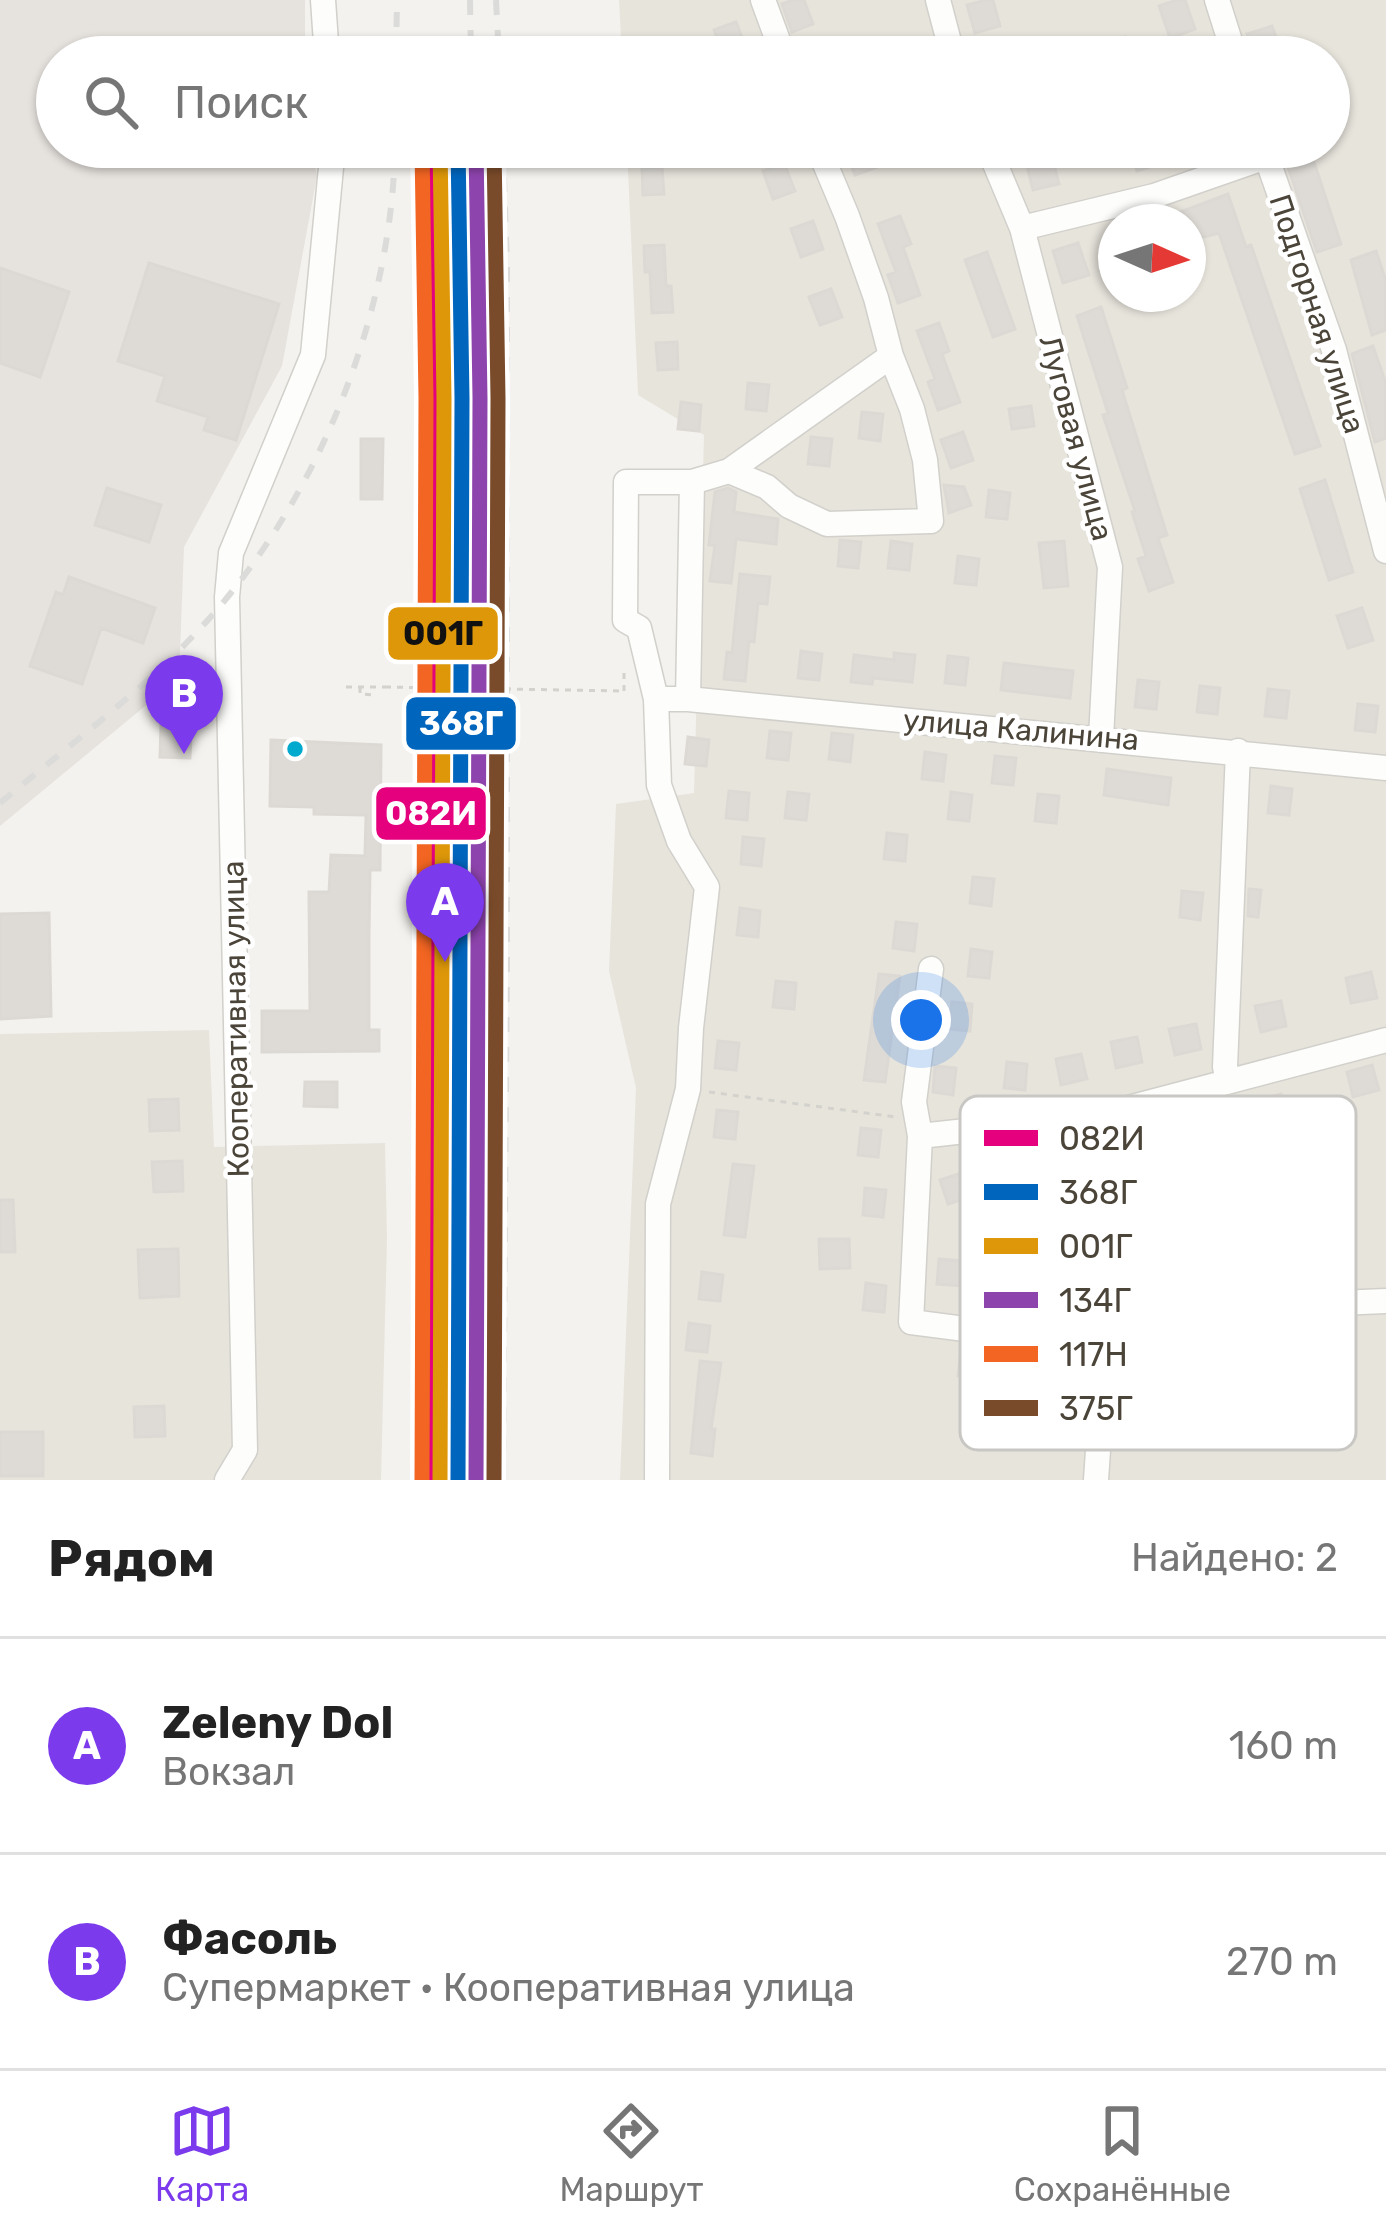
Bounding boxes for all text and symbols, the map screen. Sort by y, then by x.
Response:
search box [36,36,1350,168]
icon: search [78,69,144,135]
text: Поиск [174,76,308,129]
street label: Подгорная улица [1261,190,1373,438]
north arrow [1098,204,1206,312]
street label: Луговая улица [1031,332,1121,544]
line badge: 001Г [386,605,500,662]
text: 001Г [403,614,483,653]
pin: B [145,655,223,754]
line badge: 368Г [404,695,518,752]
street label: улица Калинина [902,702,1140,758]
text: 368Г [419,704,503,743]
unlabelled marker [284,738,306,760]
line badge: 082И [374,785,488,842]
text: 082И [385,794,477,833]
street label: Кооперативная улица [215,860,257,1178]
pin: A [406,863,484,962]
your location [891,990,951,1050]
legend [960,1096,1356,1450]
text: 082И [1059,1119,1145,1158]
text: 368Г [1059,1173,1138,1212]
text: 001Г [1059,1227,1133,1266]
text: 134Г [1059,1281,1131,1320]
text: 117Н [1059,1335,1128,1374]
text: 375Г [1059,1389,1133,1428]
text: Рядом [48,1528,215,1589]
text: Найдено: 2 [1131,1535,1338,1581]
text: Zeleny Dol [162,1696,393,1749]
text: A [73,1723,101,1769]
text: 160 m [1229,1723,1338,1769]
text: Вокзал [162,1749,295,1795]
text: Фасоль [162,1912,337,1965]
text: B [73,1939,101,1985]
text: 270 m [1226,1939,1338,1985]
text: Супермаркет · Кооперативная улица [162,1965,855,2011]
tab: Карта [155,2098,249,2209]
tab: Маршрут [559,2098,703,2209]
tab: Сохранённые [1014,2098,1231,2209]

